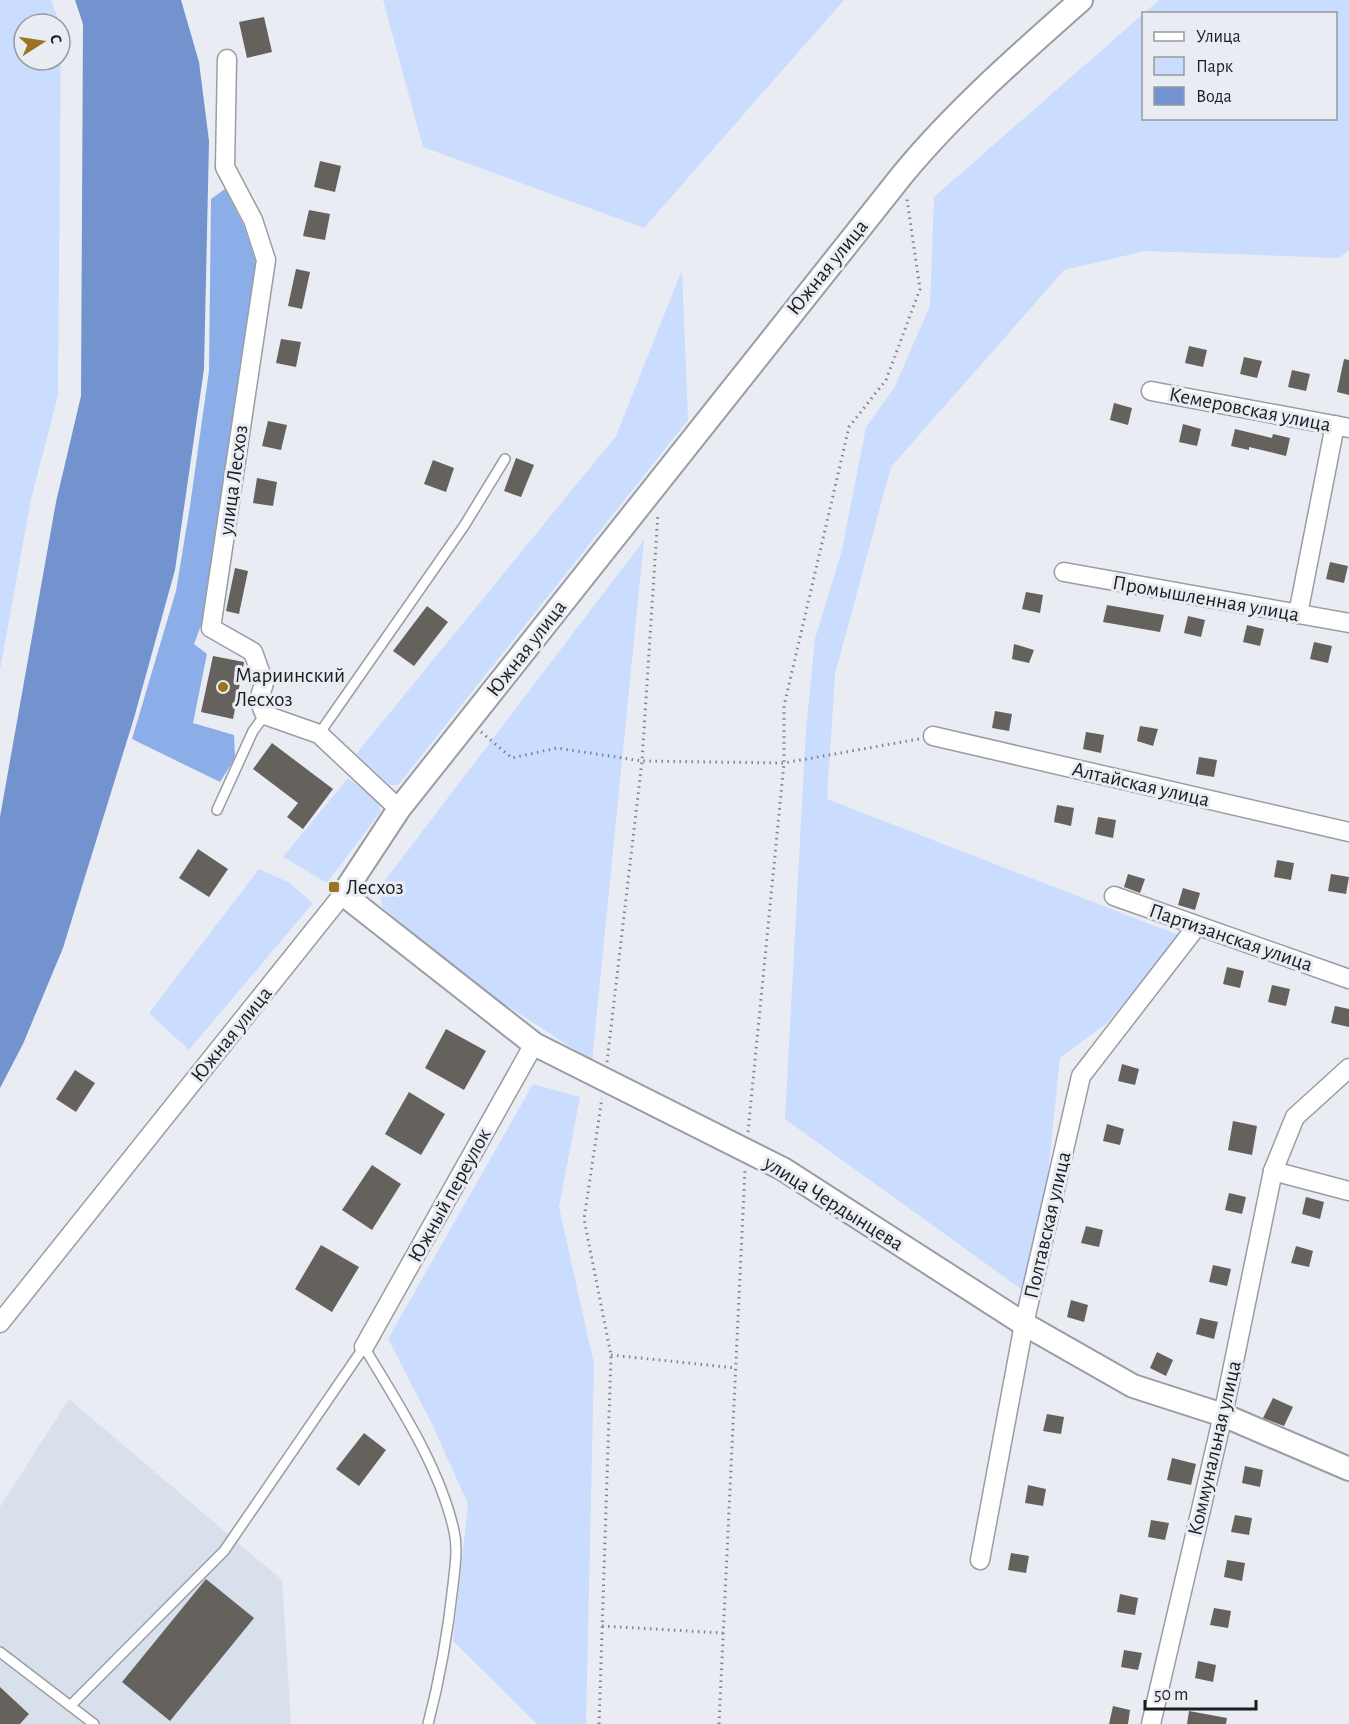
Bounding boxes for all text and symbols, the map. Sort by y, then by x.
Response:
north arrow [12,12,72,72]
legend [1142,12,1337,120]
text: Улица [1196,28,1241,46]
text: С [47,33,64,45]
text: Парк [1196,58,1234,76]
text: Вода [1196,88,1232,106]
street label: Южная улица [783,215,872,319]
street label: Кемеровская улица [1167,383,1333,436]
street label: улица Лесхоз [215,424,252,538]
street label: Промышленная улица [1111,572,1301,625]
street label: Южная улица [482,596,571,700]
place label: Мариинский Лесхоз [235,665,345,710]
marker: Мариинский Лесхоз [216,680,230,694]
street label: Алтайская улица [1070,758,1212,811]
place label: Лесхоз [346,877,404,898]
marker: Лесхоз [327,880,341,894]
street label: Партизанская улица [1146,900,1316,975]
street label: Южная улица [187,982,276,1086]
street label: Южный переулок [404,1125,495,1266]
street label: Полтавская улица [1020,1149,1075,1301]
street label: улица Чердынцева [759,1152,907,1255]
street label: Коммунальная улица [1184,1358,1245,1538]
scale bar [1145,1673,1256,1711]
text: 50 m [1154,1686,1188,1704]

